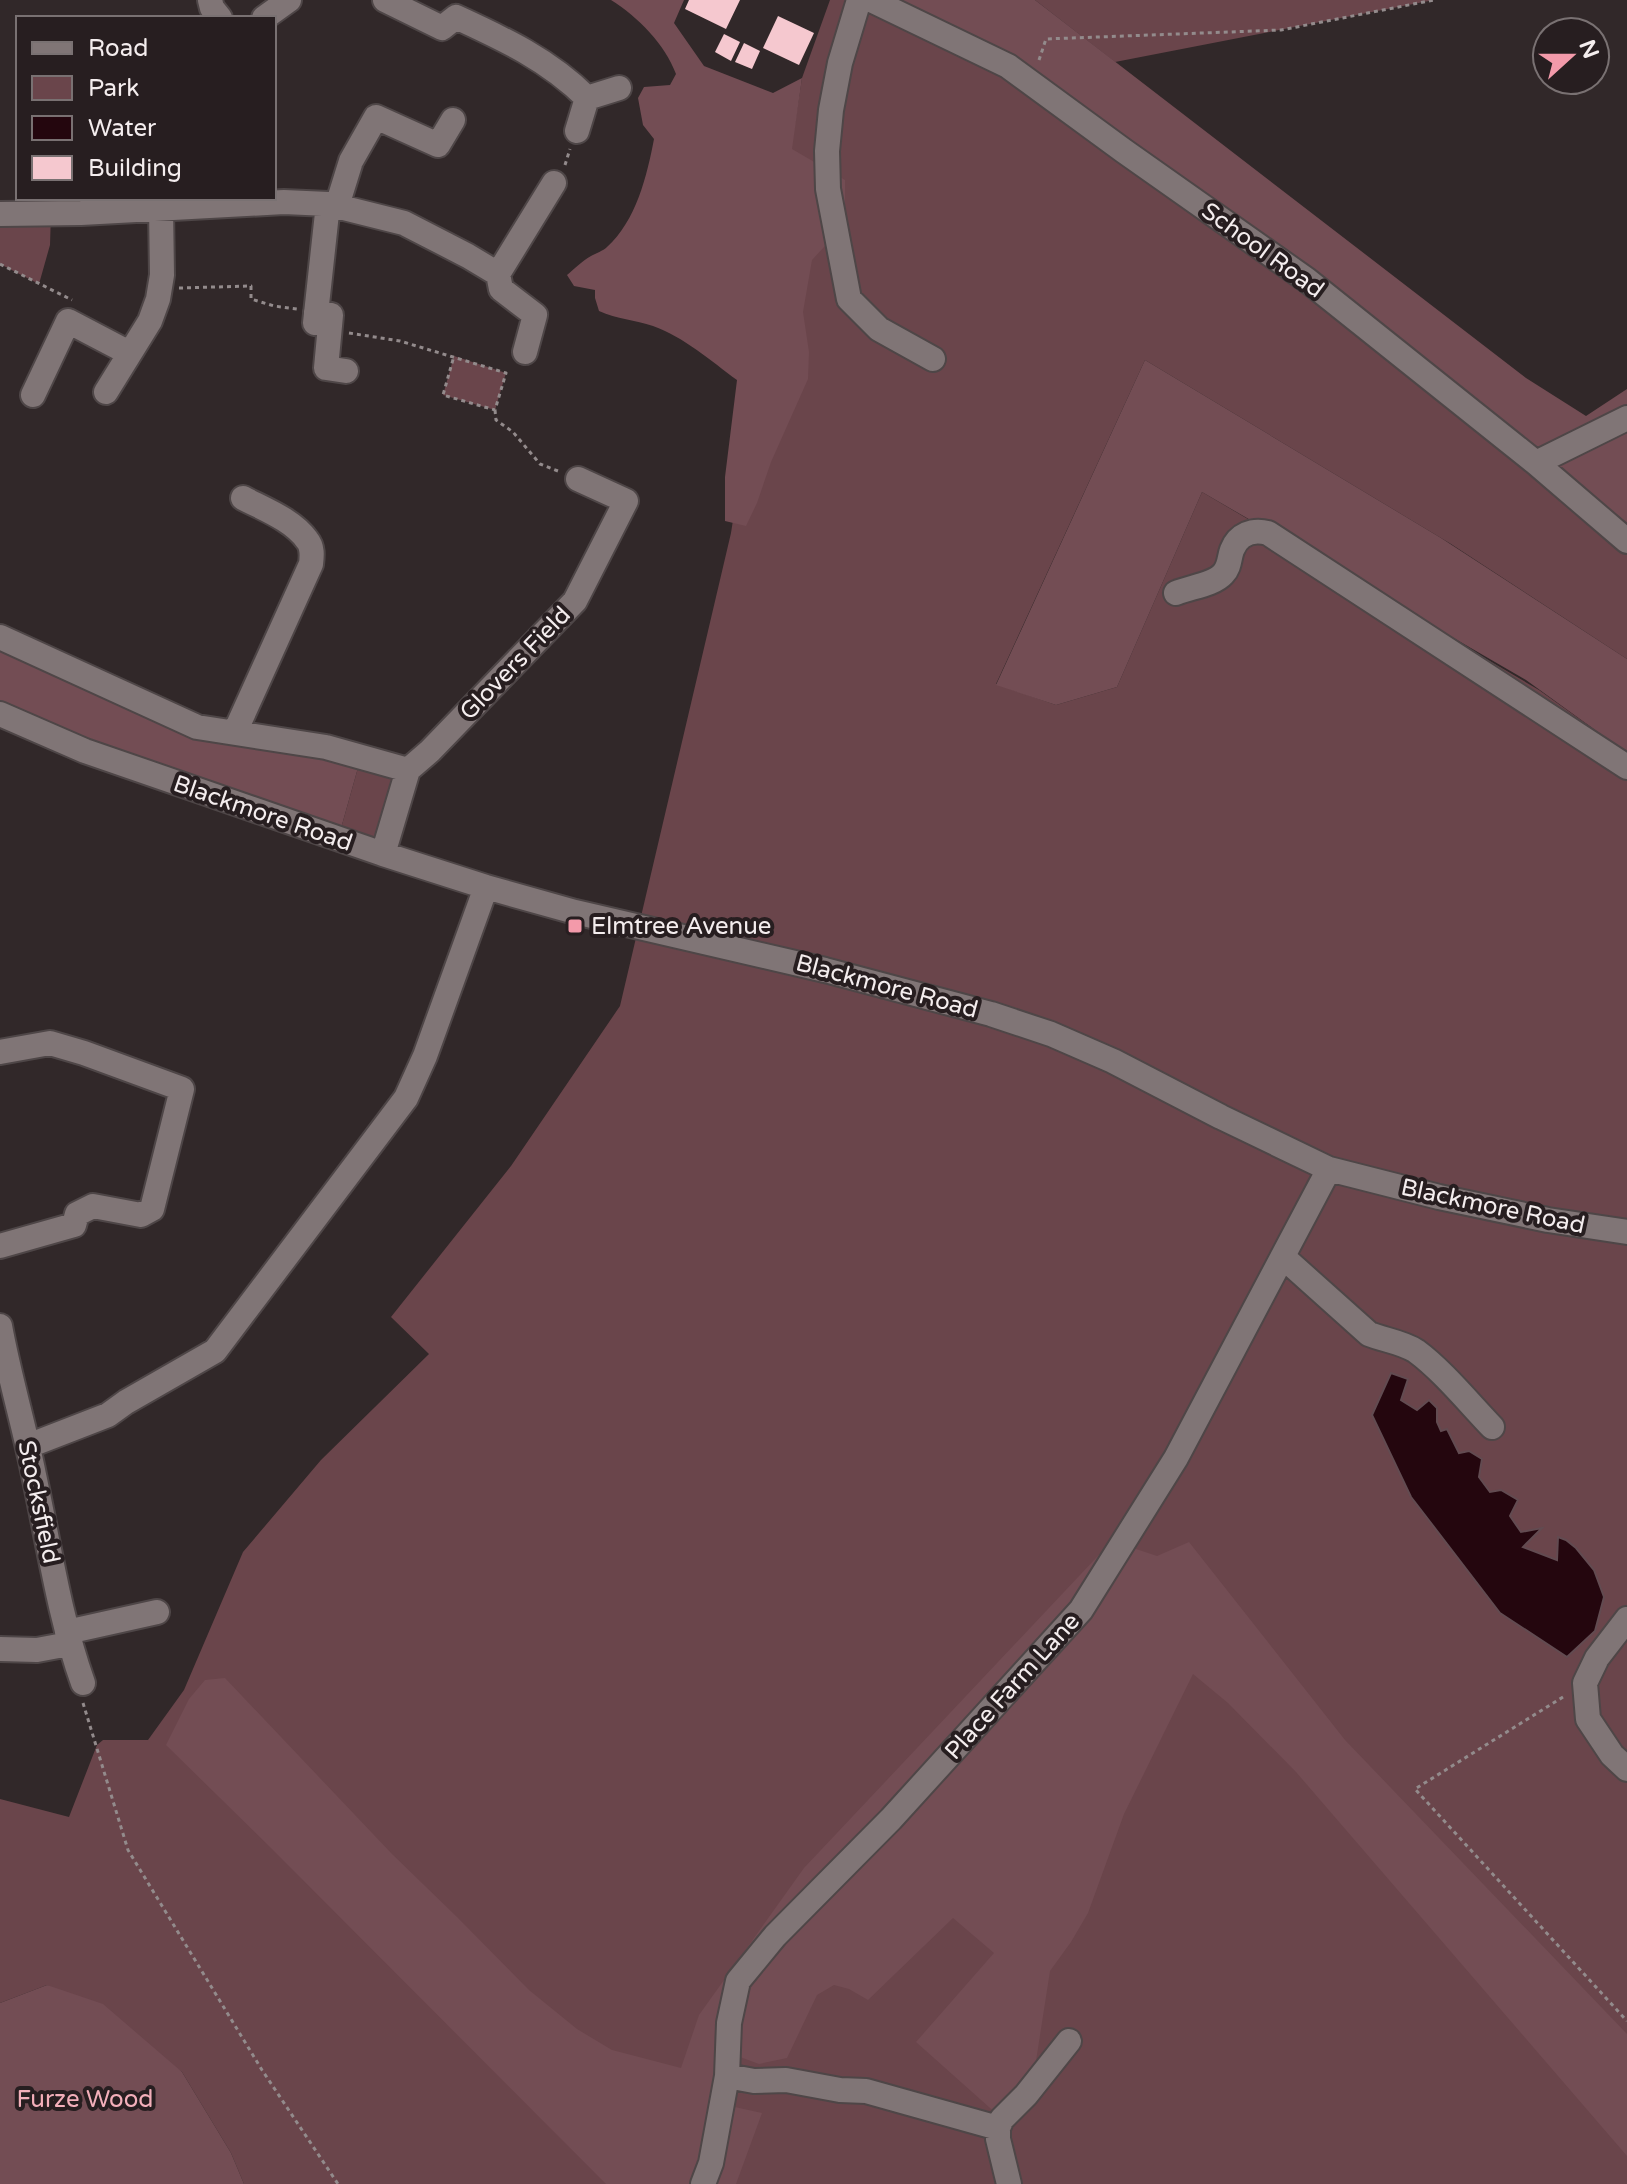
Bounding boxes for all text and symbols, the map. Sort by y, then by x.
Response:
legend [16,16,276,200]
north arrow [1531,16,1611,96]
text: Road [88,34,148,63]
text: N [1573,36,1604,62]
text: Park [88,74,139,103]
text: Water [88,114,157,143]
text: Building [88,154,182,183]
street label: School Road [1196,196,1329,304]
street label: Glovers Field [454,601,577,726]
street label: Blackmore Road [170,769,356,858]
place label: Elmtree Avenue [591,912,771,941]
marker: Elmtree Avenue [566,917,584,935]
street label: Blackmore Road [793,948,981,1025]
street label: Blackmore Road [1398,1173,1588,1240]
street label: Stocksfield [11,1438,66,1566]
street label: Place Farm Lane [939,1607,1086,1766]
park label: Furze Wood [17,2085,153,2114]

